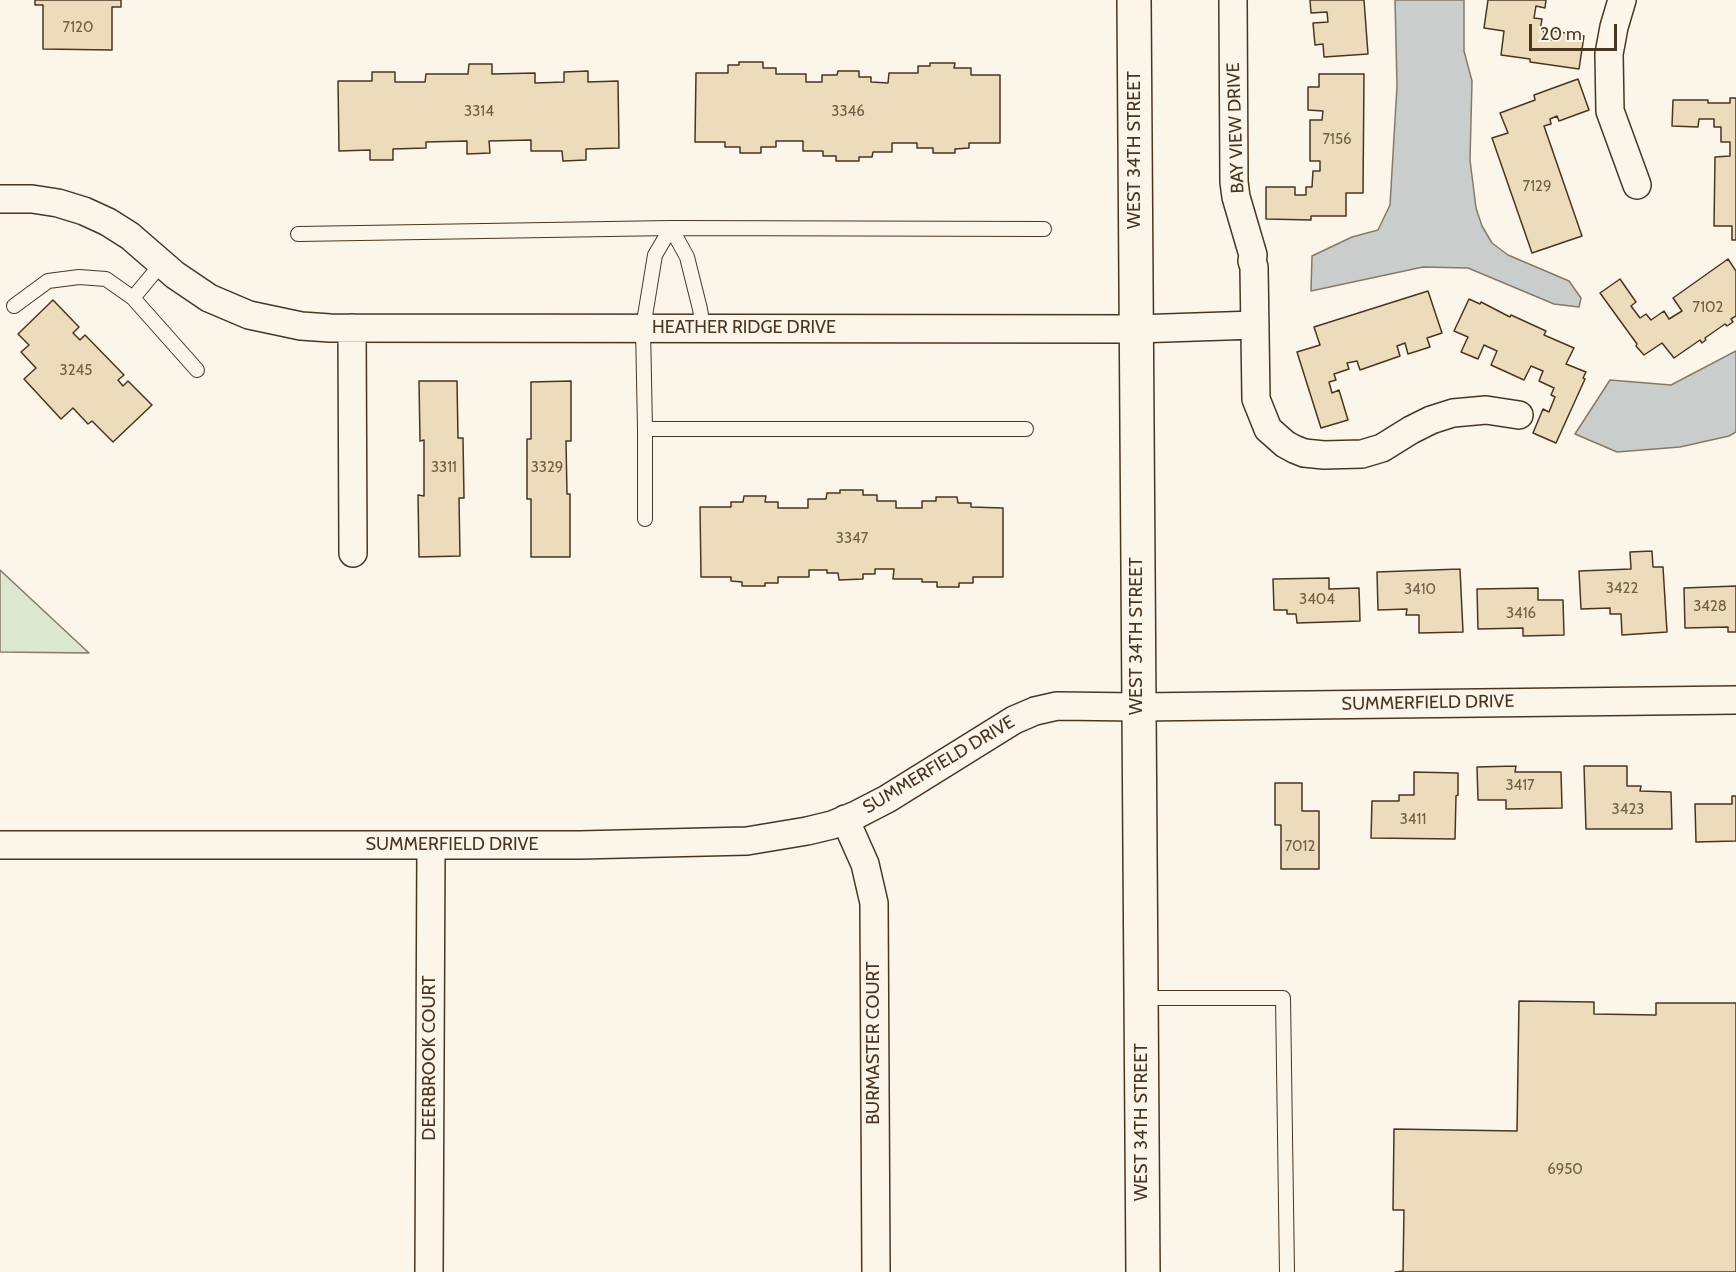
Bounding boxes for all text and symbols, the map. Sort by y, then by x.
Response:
scale bar [1532,12,1620,50]
house number: 7120 [63,19,93,37]
text: 20 m [1540,23,1582,45]
street label: BAY VIEW DRIVE [1223,62,1249,194]
street label: WEST 34TH STREET [1124,71,1146,229]
house number: 3314 [464,103,494,121]
house number: 3346 [831,103,865,121]
house number: 7156 [1322,131,1352,149]
house number: 7129 [1523,178,1551,196]
house number: 7102 [1693,299,1723,317]
street label: HEATHER RIDGE DRIVE [652,317,836,339]
house number: 3245 [60,362,92,380]
house number: 3311 [431,459,457,477]
house number: 3329 [531,459,563,477]
house number: 3347 [836,530,868,548]
street label: WEST 34TH STREET [1126,557,1148,715]
house number: 3422 [1606,580,1638,598]
house number: 3410 [1404,581,1436,599]
house number: 3404 [1299,591,1335,609]
house number: 3428 [1693,598,1727,616]
house number: 3416 [1506,605,1536,623]
street label: SUMMERFIELD DRIVE [1341,691,1515,715]
street label: SUMMERFIELD DRIVE [859,711,1019,819]
house number: 3417 [1505,777,1535,795]
house number: 3423 [1612,801,1644,819]
house number: 3411 [1400,811,1426,829]
street label: SUMMERFIELD DRIVE [366,834,538,856]
house number: 7012 [1285,838,1315,856]
street label: BURMASTER COURT [863,961,885,1125]
street label: DEERBROOK COURT [419,975,441,1141]
street label: WEST 34TH STREET [1131,1043,1153,1201]
house number: 6950 [1547,1161,1583,1179]

